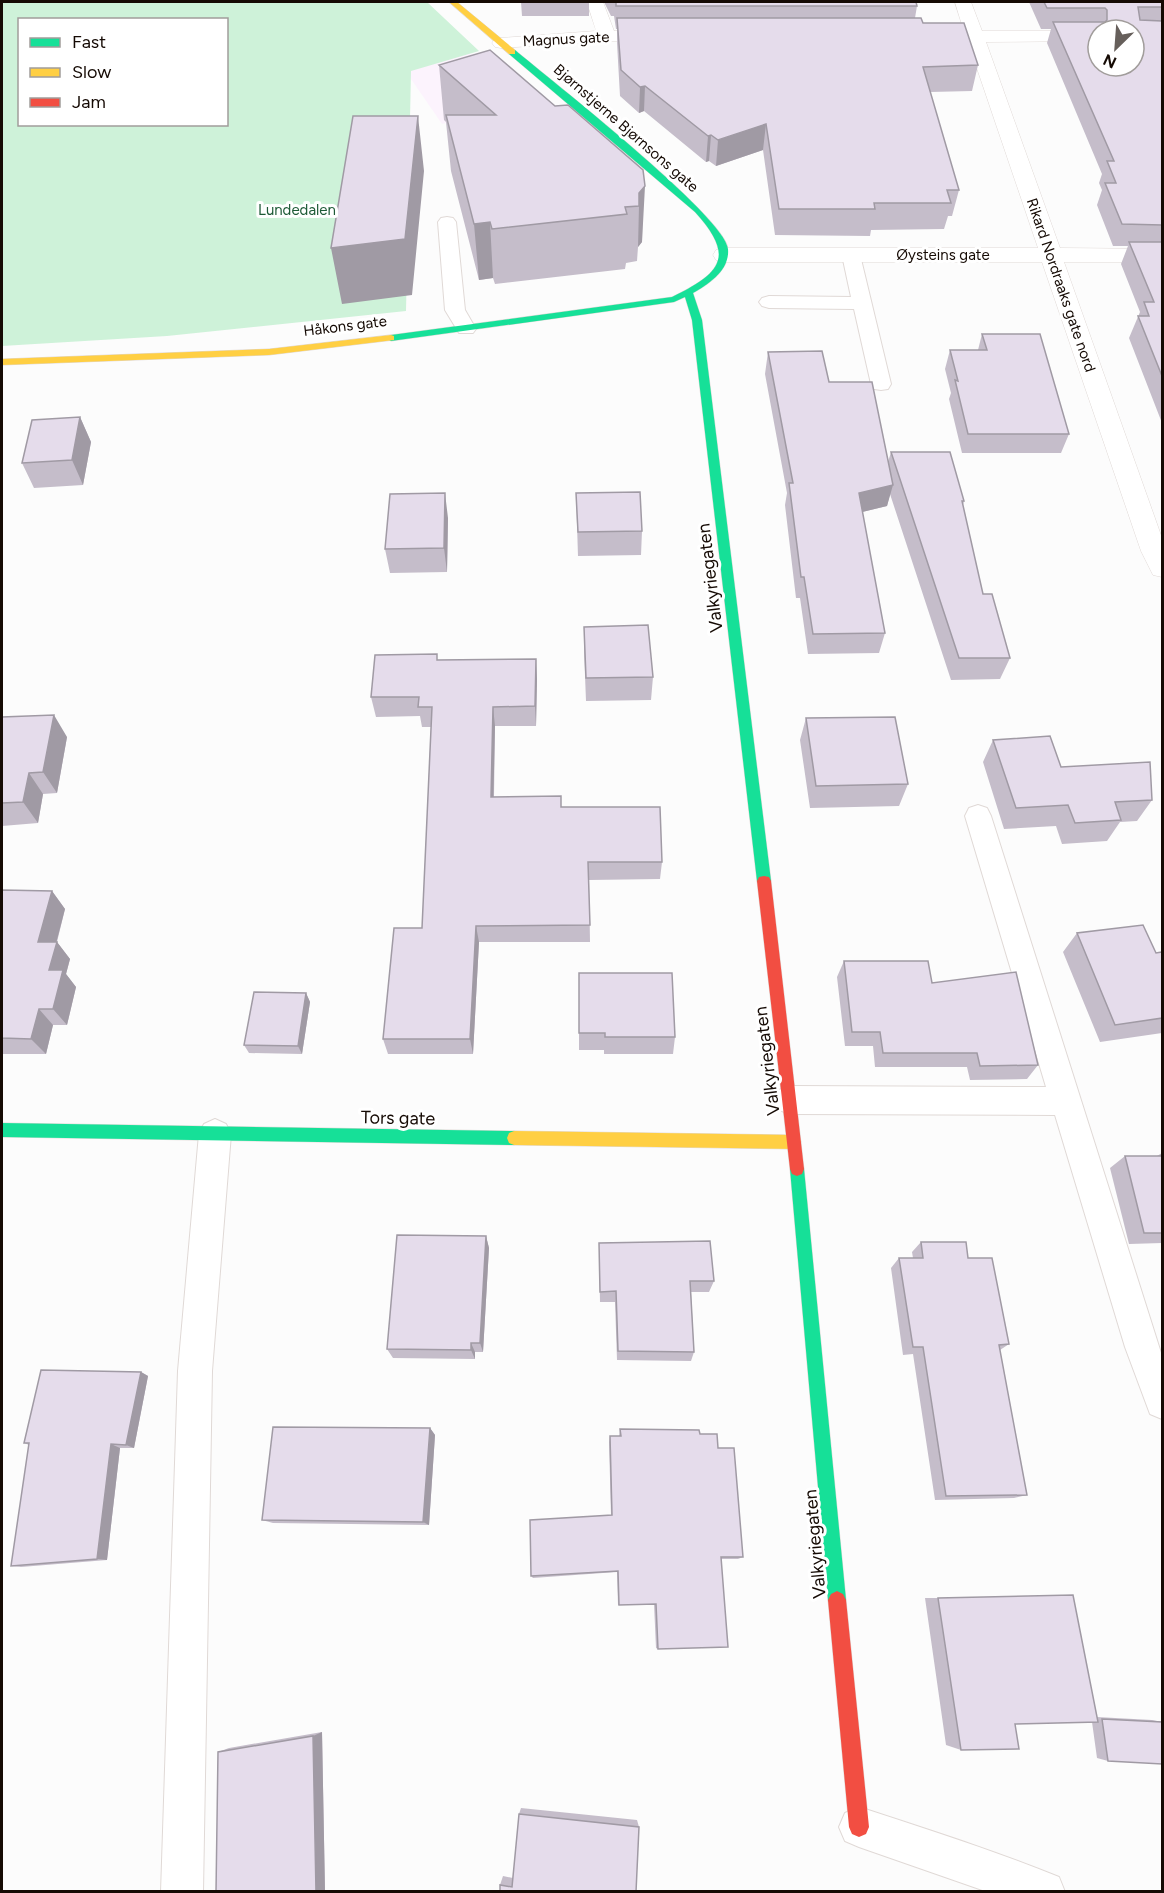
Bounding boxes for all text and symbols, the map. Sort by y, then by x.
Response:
legend [18,18,228,126]
north arrow [1086,18,1146,78]
street label: Magnus gate [522,28,610,50]
text: Fast [72,31,106,53]
text: N [1100,50,1119,72]
street label: Bjørnstjerne Bjørnsons gate [550,60,702,196]
text: Slow [72,61,111,83]
text: Jam [72,91,106,113]
street label: Rikard Nordraaks gate nord [1023,196,1099,374]
park label: Lundedalen [258,201,336,219]
street label: Øysteins gate [896,246,990,264]
street label: Håkons gate [302,312,388,340]
street label: Valkyriegaten [692,522,728,634]
street label: Valkyriegaten [749,1005,785,1117]
street label: Tors gate [361,1106,436,1130]
street label: Valkyriegaten [799,1488,831,1600]

